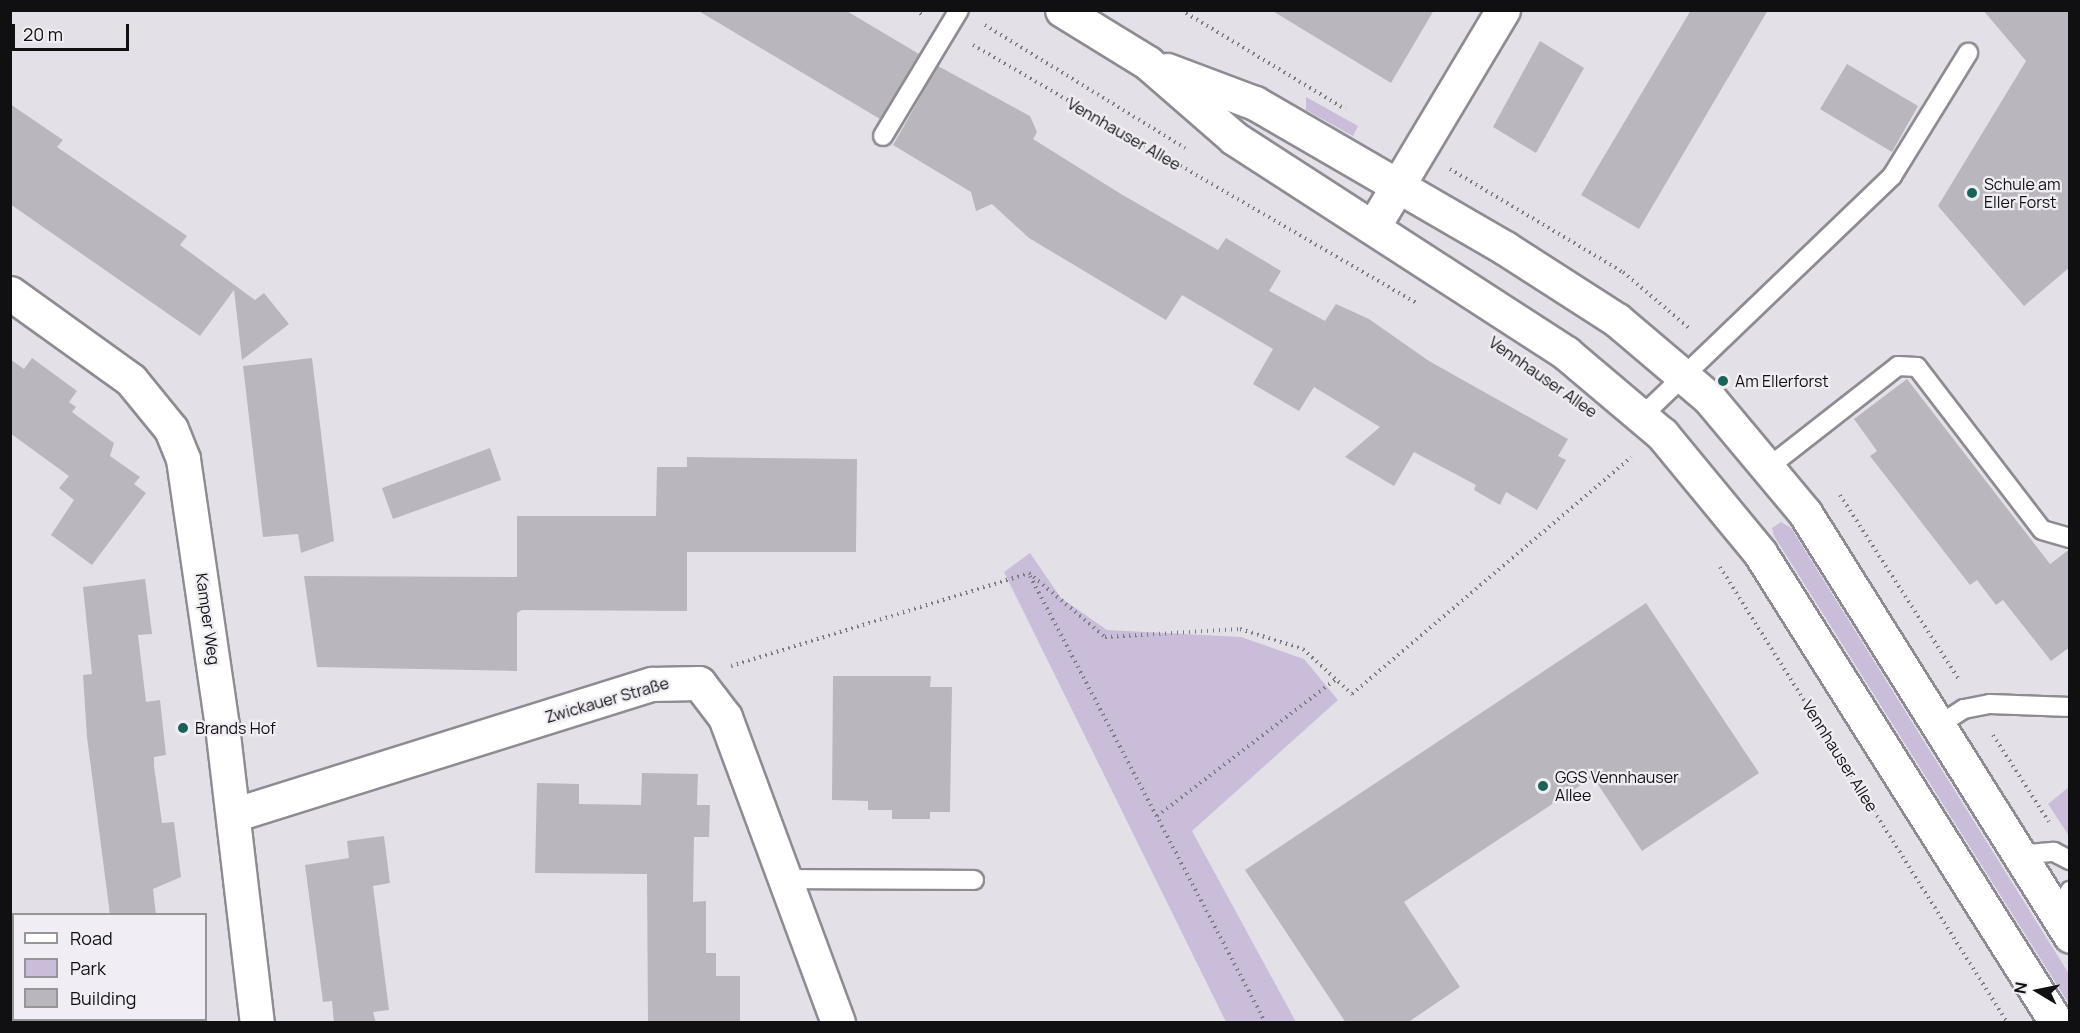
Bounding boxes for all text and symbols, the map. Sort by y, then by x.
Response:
scale bar [15,12,132,50]
text: 20 m [23,22,63,46]
street label: Vennhauser Allee [1064,94,1184,174]
place label: Schule am Eller Forst [1984,174,2060,212]
marker: Schule am Eller Forst [1965,186,1979,200]
street label: Vennhauser Allee [1485,333,1601,421]
place label: Am Ellerforst [1735,371,1829,391]
marker: Am Ellerforst [1716,374,1730,388]
street label: Kamper Weg [192,572,224,666]
street label: Zwickauer Straße [543,673,671,727]
street label: Vennhauser Allee [1798,697,1882,815]
place label: Brands Hof [195,718,276,738]
marker: Brands Hof [176,721,190,735]
place label: GGS Vennhauser Allee [1555,767,1679,805]
marker: GGS Vennhauser Allee [1536,779,1550,793]
legend [12,913,207,1021]
text: Road [70,926,113,950]
text: Park [70,956,106,980]
north arrow [2008,961,2068,1021]
text: N [2008,980,2032,995]
text: Building [70,986,136,1010]

